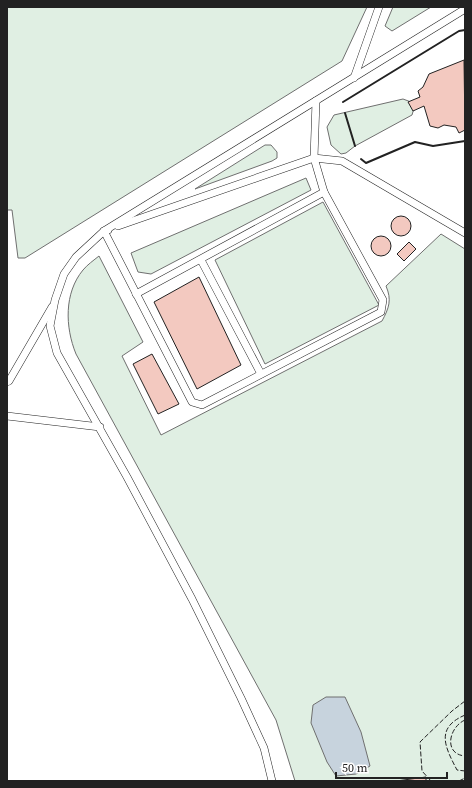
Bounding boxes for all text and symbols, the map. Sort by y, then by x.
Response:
scale bar [336,754,447,780]
text: 50 m [342,760,368,776]

